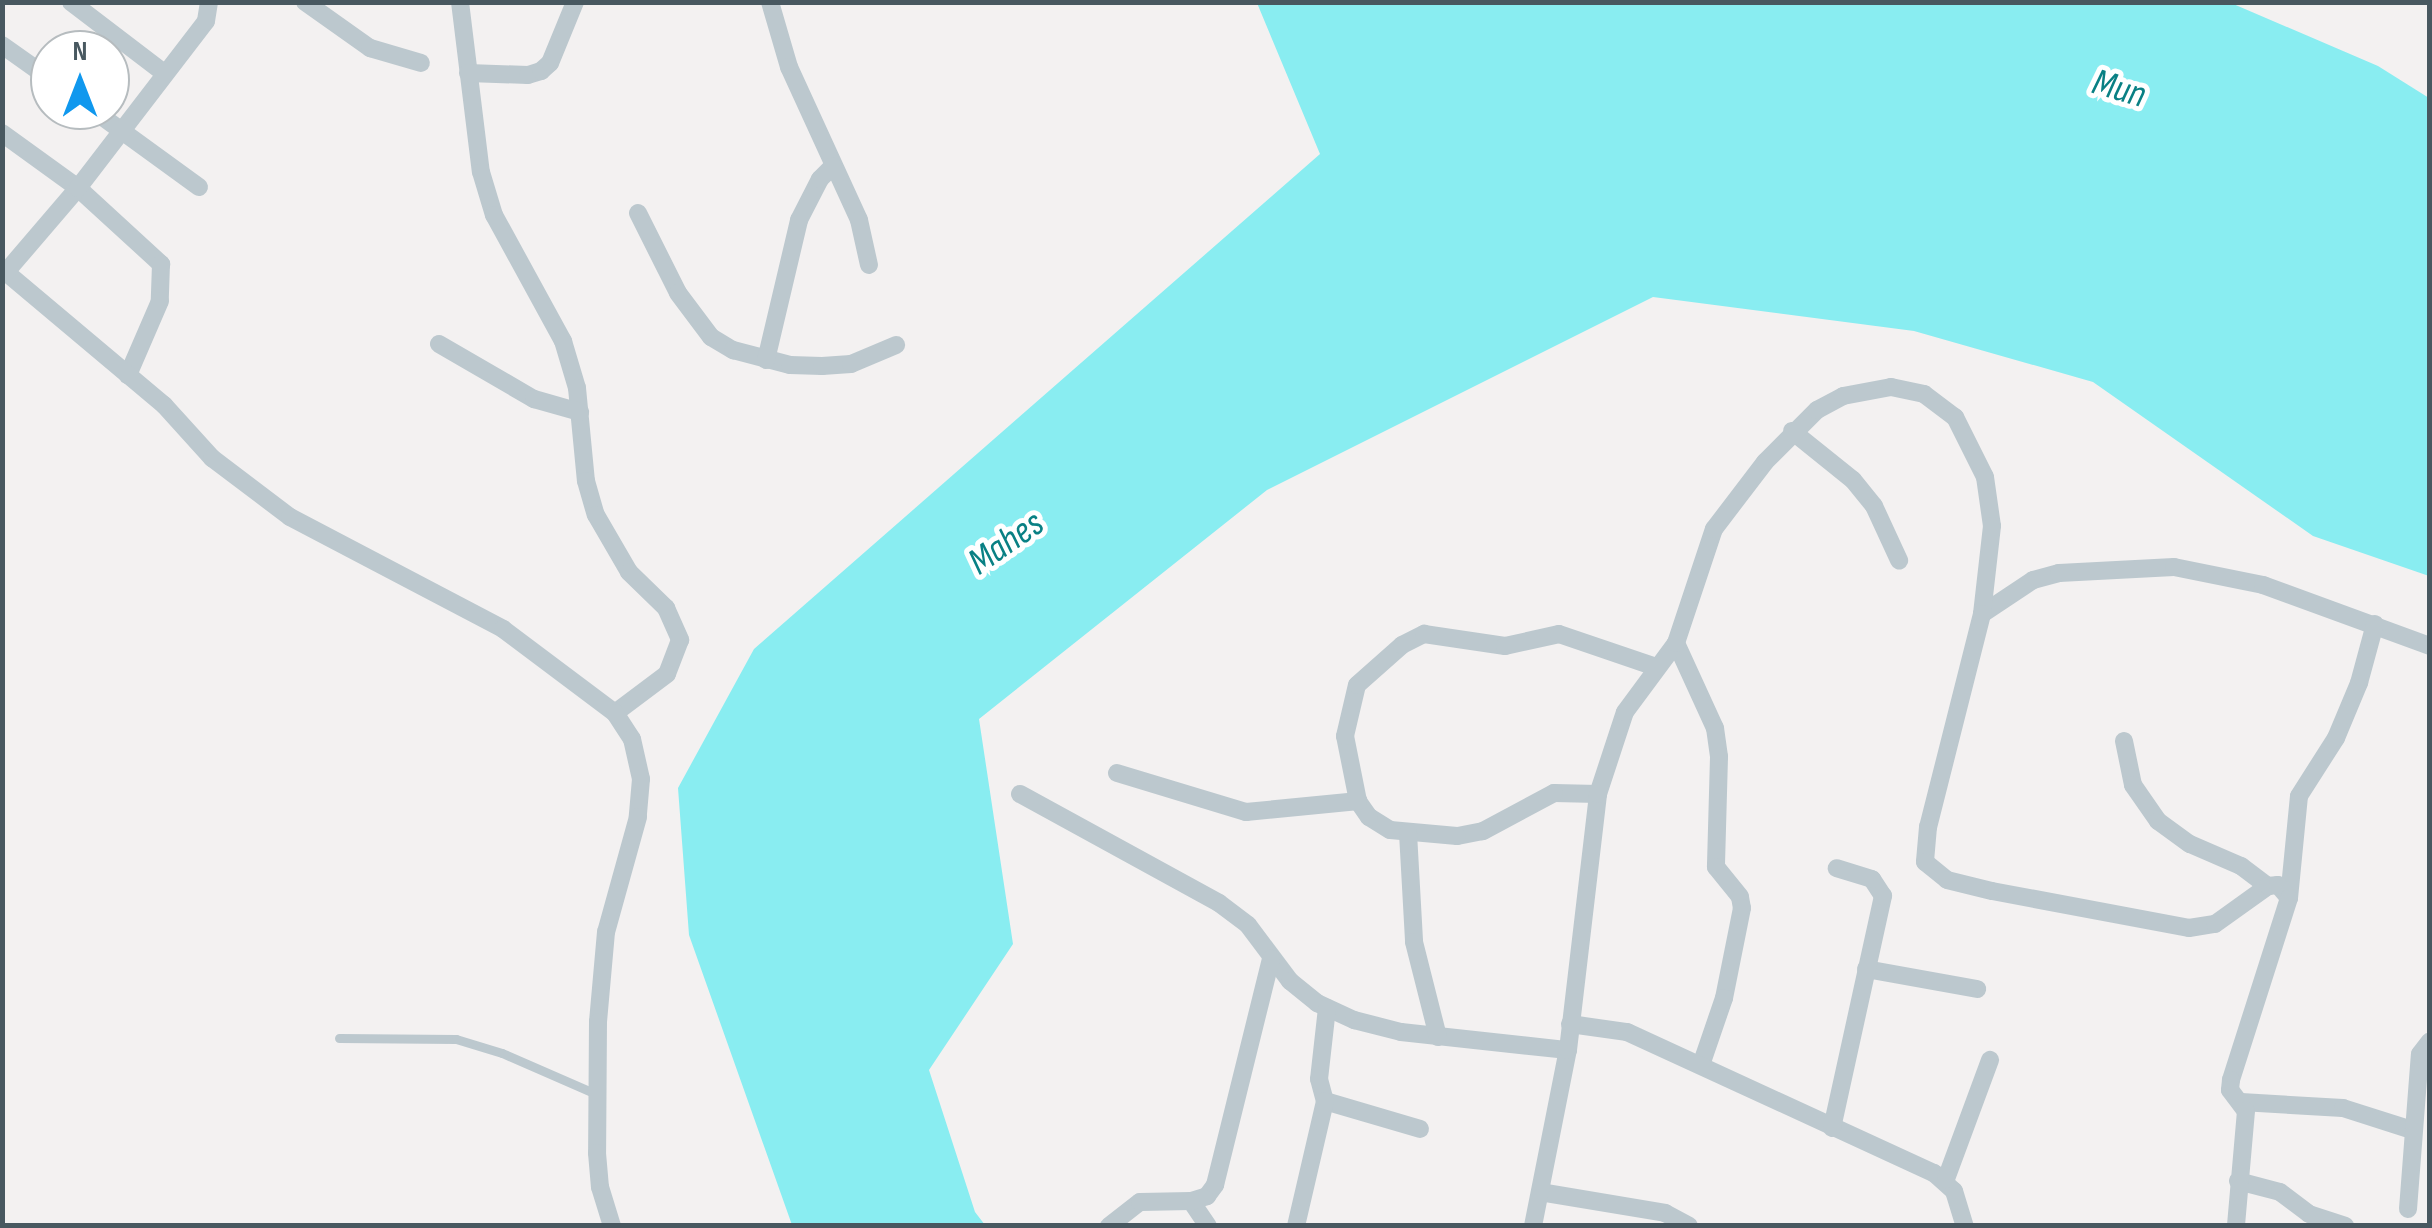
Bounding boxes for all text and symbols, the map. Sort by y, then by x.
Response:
north arrow [30,30,130,130]
text: N [73,35,87,68]
water label: Mun [2087,60,2151,118]
water label: Mahes [960,501,1052,585]

